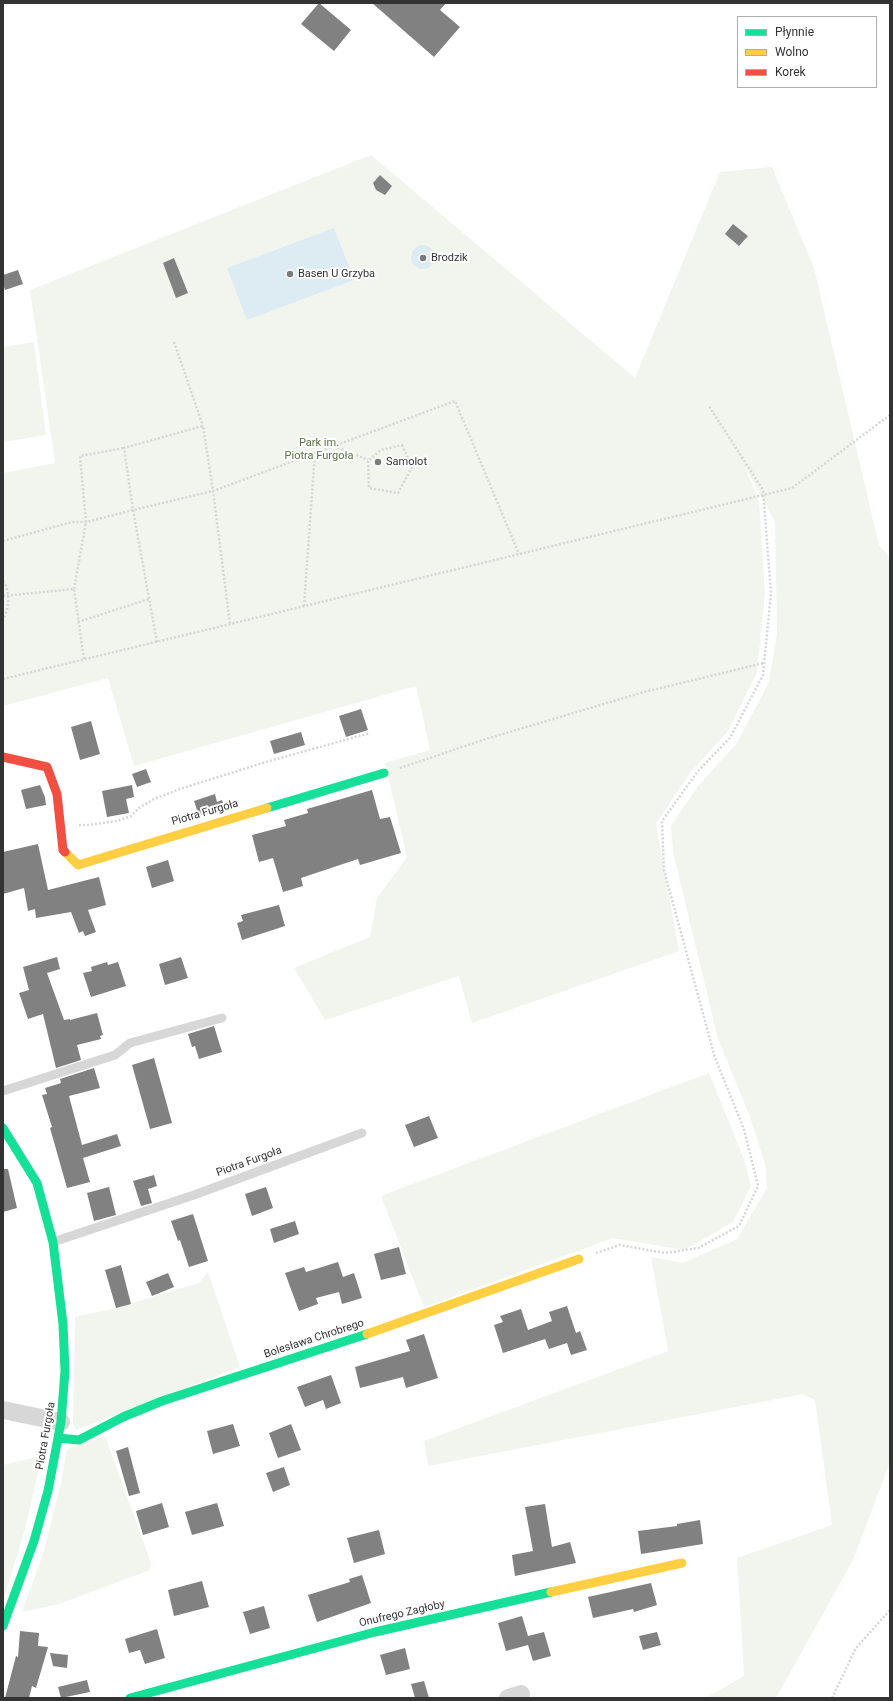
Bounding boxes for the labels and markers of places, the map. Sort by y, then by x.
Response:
place label: Brodzik [431,251,468,265]
marker: Brodzik [418,253,428,263]
place label: Basen U Grzyba [298,267,375,281]
marker: Basen U Grzyba [285,269,295,279]
place label: Samolot [386,455,427,469]
marker: Samolot [373,457,383,467]

